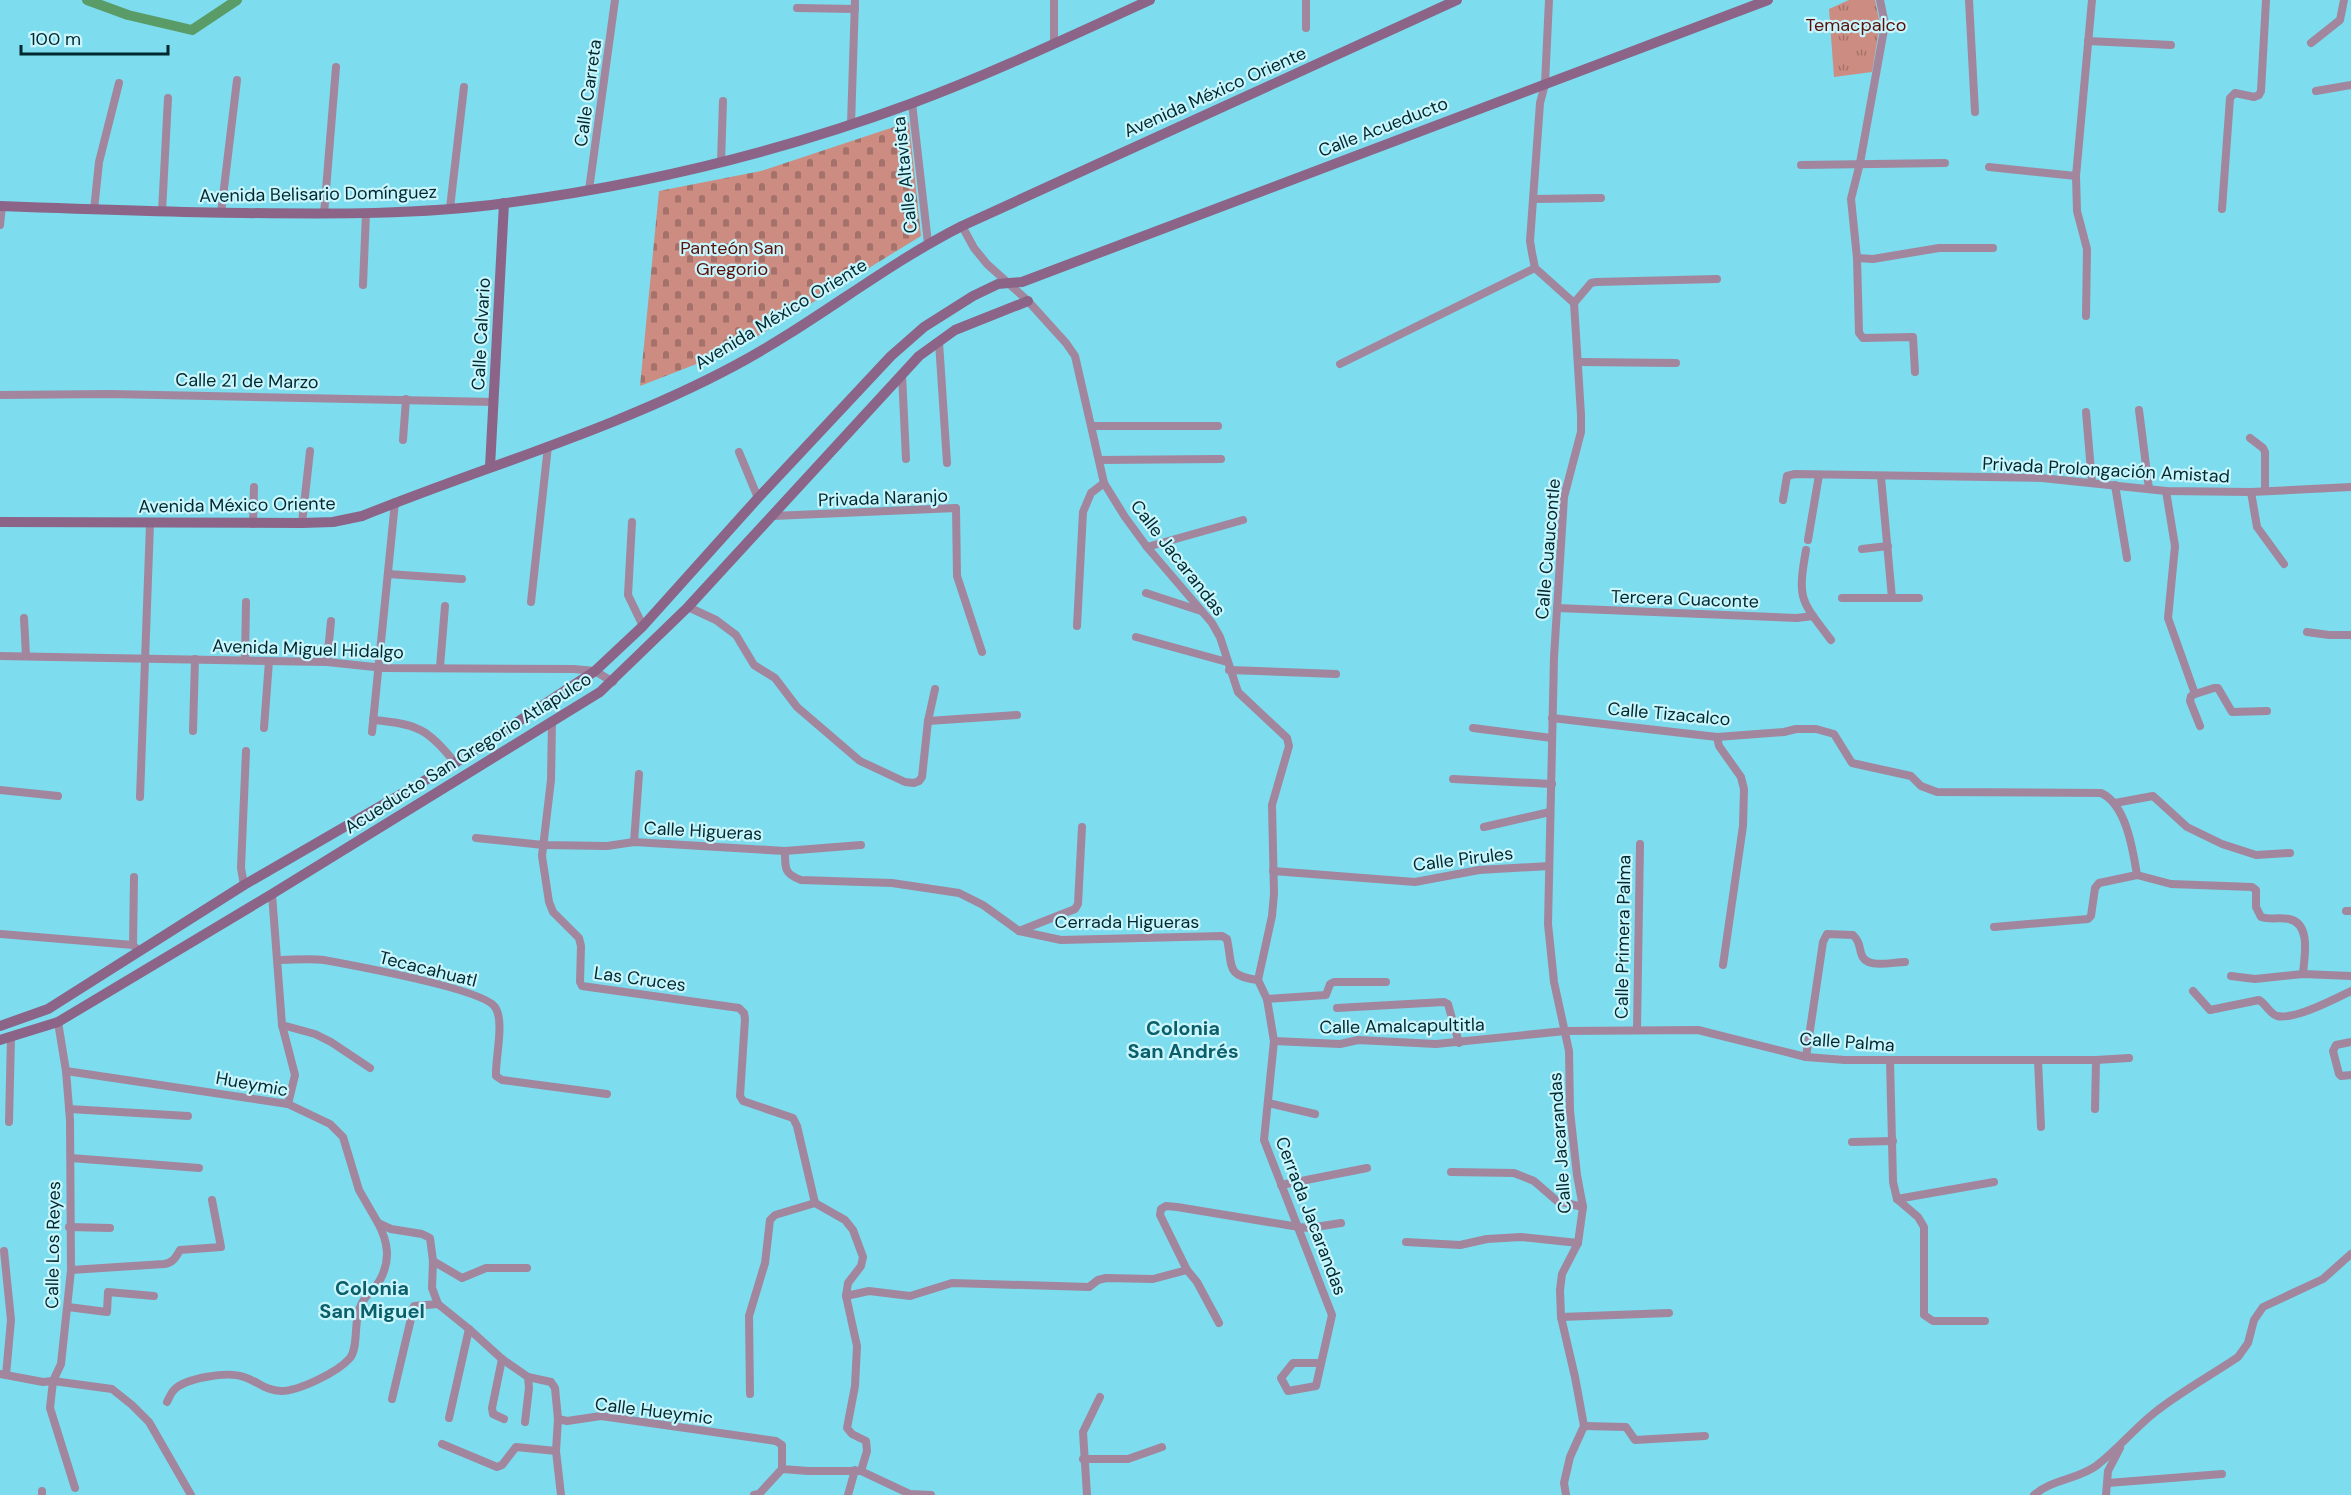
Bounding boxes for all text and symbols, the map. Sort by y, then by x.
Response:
park label: Temacpalco [1806,13,1906,37]
scale bar [21,18,168,56]
text: 100 m [30,27,81,51]
street label: Calle Carreta [569,38,607,148]
street label: Avenida México Oriente [1120,41,1310,143]
street label: Calle Acueducto [1315,91,1451,163]
street label: Calle Altavista [887,115,923,235]
street label: Avenida Belisario Domínguez [199,180,437,208]
park label: Panteón San Gregorio [680,236,784,281]
street label: Avenida México Oriente [690,253,872,375]
street label: Calle Calvario [466,277,496,391]
street label: Calle 21 de Marzo [175,368,319,394]
street label: Privada Prolongación Amistad [1982,452,2230,488]
street label: Calle Cuaucontle [1530,477,1566,621]
street label: Privada Naranjo [818,484,948,512]
street label: Avenida México Oriente [138,491,336,519]
street label: Calle Jacarandas [1125,495,1231,621]
street label: Tercera Cuaconte [1611,584,1759,614]
street label: Avenida Miguel Hidalgo [212,634,404,664]
street label: Acueducto San Gregorio Atlapulco [340,667,596,839]
street label: Calle Tizacalco [1607,697,1731,731]
street label: Calle Higueras [643,816,763,846]
street label: Calle Pirules [1412,841,1514,877]
street label: Calle Primera Palma [1610,855,1636,1019]
street label: Cerrada Higueras [1055,910,1199,934]
street label: Tecacahuatl [377,945,479,993]
street label: Las Cruces [593,961,687,997]
street label: Calle Amalcapultitla [1319,1013,1485,1039]
district label: Colonia San Andrés [1127,1015,1239,1064]
street label: Calle Palma [1799,1027,1895,1057]
street label: Hueymic [214,1066,290,1102]
street label: Calle Jacarandas [1543,1072,1577,1214]
street label: Cerrada Jacarandas [1270,1133,1352,1299]
street label: Calle Los Reyes [40,1181,66,1309]
district label: Colonia San Miguel [319,1275,425,1324]
street label: Calle Hueymic [594,1392,714,1430]

